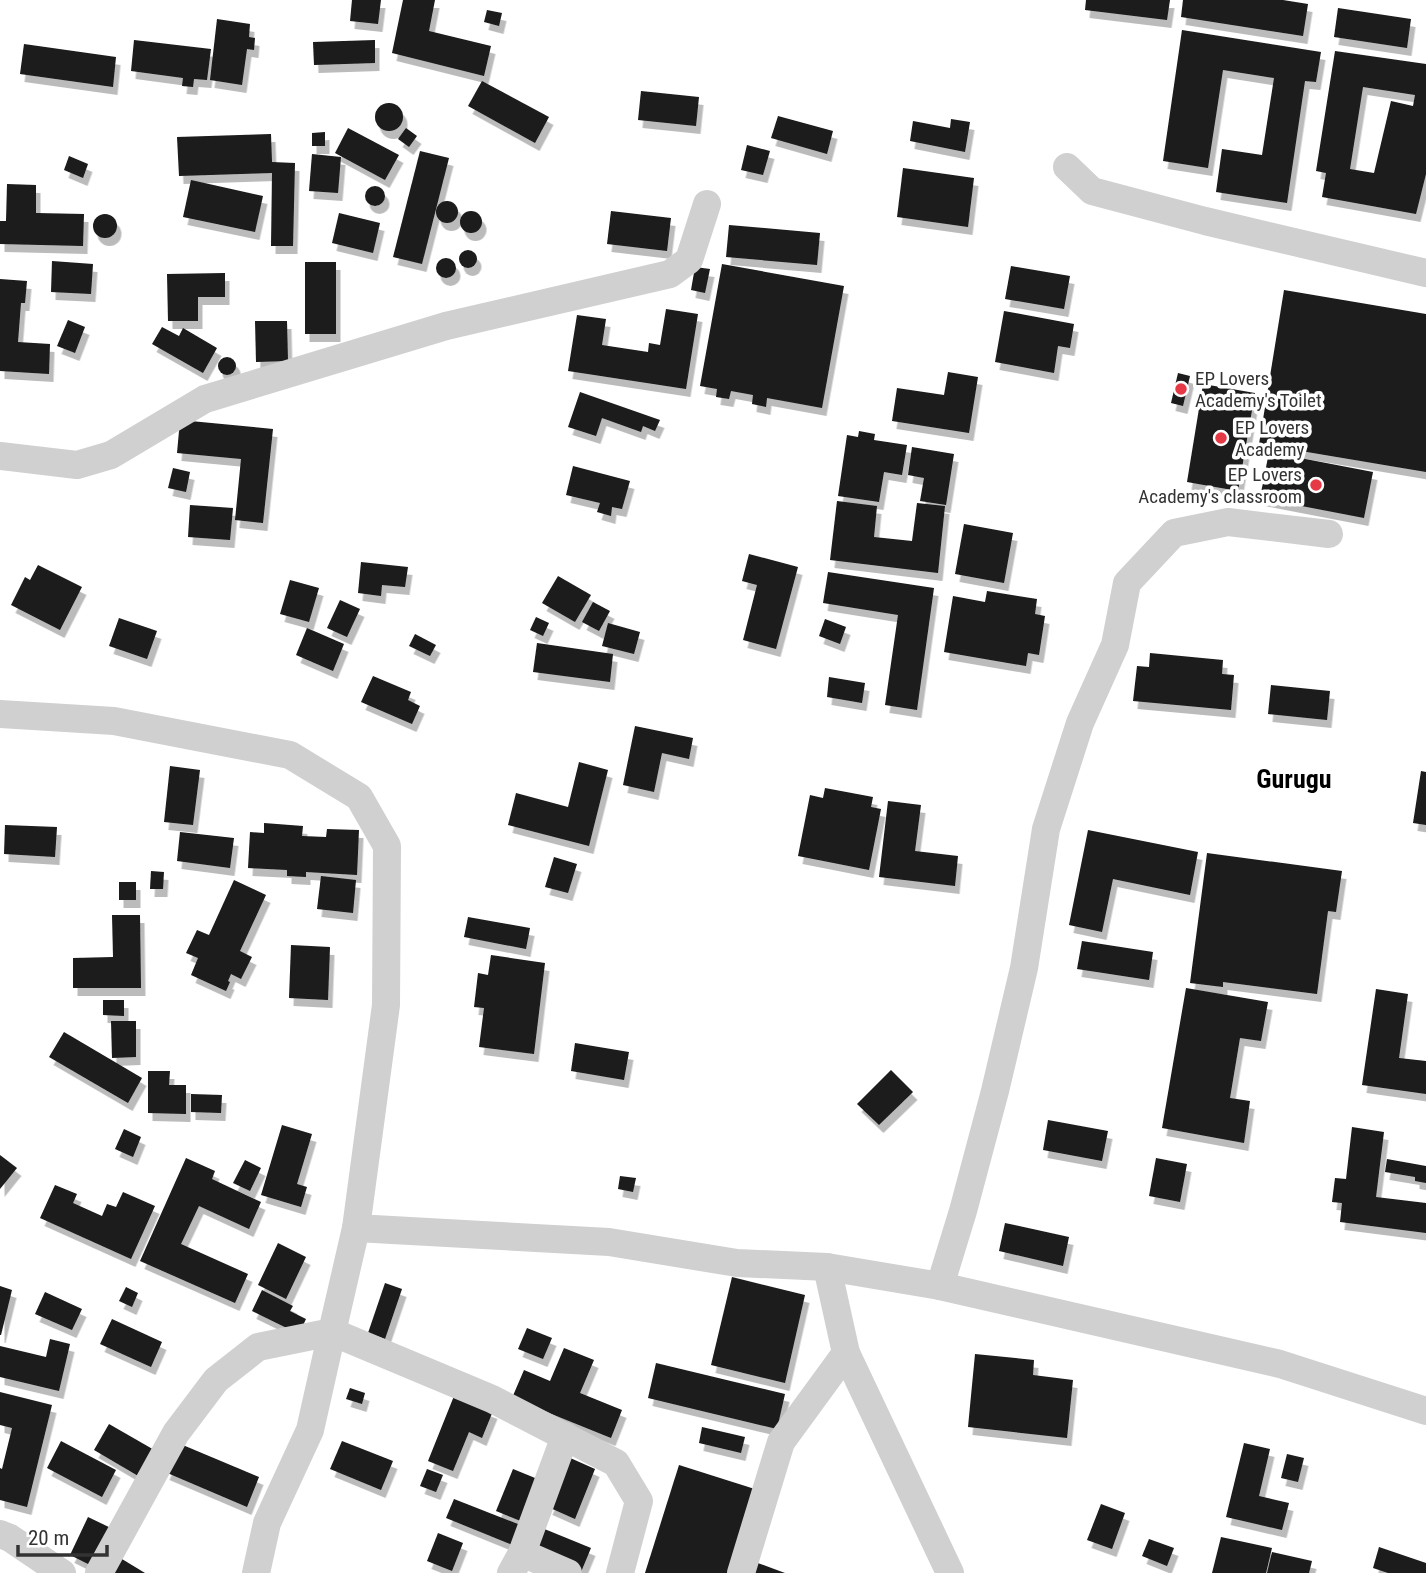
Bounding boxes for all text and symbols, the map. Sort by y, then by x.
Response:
place label: EP Lovers Academy's Toilet [1195,367,1322,412]
marker: EP Lovers Academy's Toilet [1173,381,1189,397]
place label: EP Lovers Academy [1235,416,1309,461]
marker: EP Lovers Academy [1213,430,1229,446]
place label: EP Lovers Academy's classroom [1138,463,1302,508]
marker: EP Lovers Academy's classroom [1308,477,1324,493]
district label: Gurugu [1256,764,1332,794]
scale bar [18,1514,107,1558]
text: 20 m [28,1526,69,1550]

